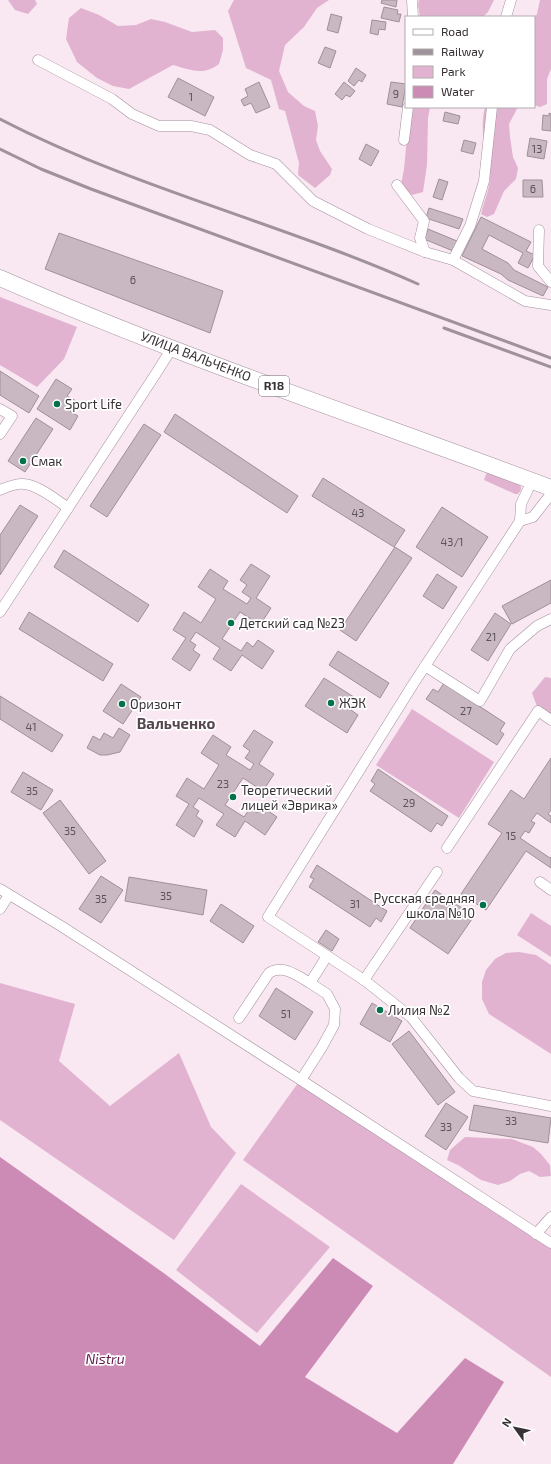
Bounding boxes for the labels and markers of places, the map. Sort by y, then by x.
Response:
place label: Sport Life [65,396,122,412]
marker: Sport Life [52,399,62,409]
place label: Смак [31,453,62,469]
marker: Смак [18,456,28,466]
place label: Детский сад №23 [239,615,345,631]
marker: Детский сад №23 [226,618,236,628]
place label: ЖЭК [339,695,366,711]
place label: Оризонт [130,696,182,712]
marker: ЖЭК [326,698,336,708]
marker: Оризонт [117,699,127,709]
place label: Теоретический лицей «Эврика» [241,782,338,813]
marker: Теоретический лицей «Эврика» [228,792,238,802]
place label: Русская средняя школа №10 [373,890,475,921]
marker: Русская средняя школа №10 [478,900,488,910]
place label: Лилия №2 [388,1002,450,1018]
marker: Лилия №2 [375,1005,385,1015]

